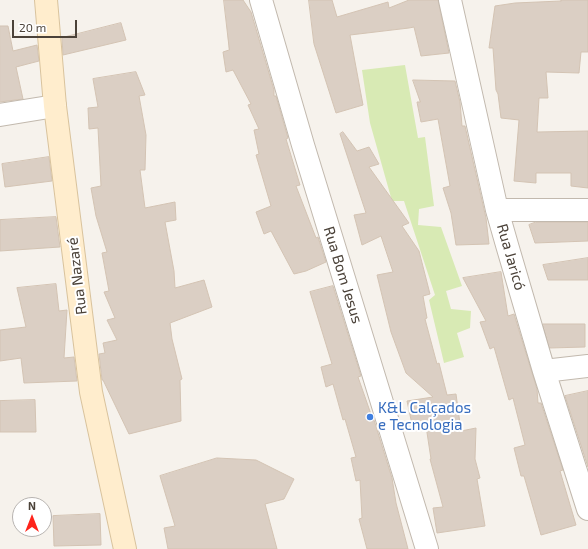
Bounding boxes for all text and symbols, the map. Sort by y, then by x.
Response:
scale bar [14,12,79,38]
text: 20 m [19,20,46,34]
street label: Rua Jaricó [493,222,529,292]
street label: Rua Bom Jesus [320,224,366,326]
street label: Rua Nazaré [63,236,91,316]
place label: K&L Calçados e Tecnologia [378,399,471,434]
marker: K&L Calçados e Tecnologia [365,412,375,422]
north arrow [12,497,52,537]
text: N [28,499,36,512]

